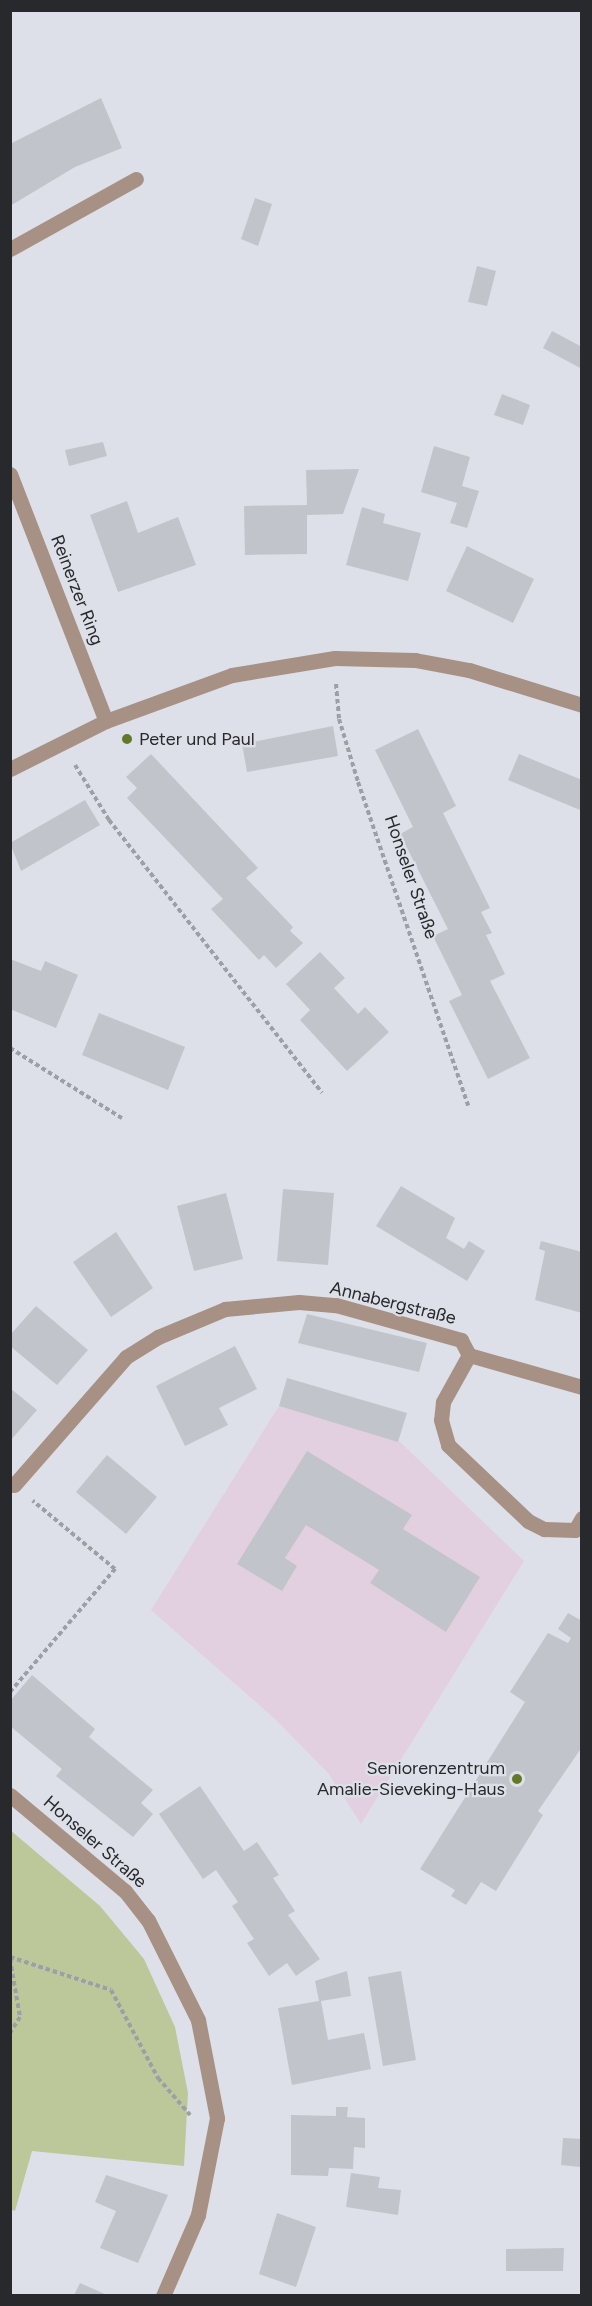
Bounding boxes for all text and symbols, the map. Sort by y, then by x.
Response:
street label: Reinerzer Ring [46,532,108,648]
place label: Peter und Paul [139,728,255,750]
marker: Peter und Paul [120,732,134,746]
street label: Honseler Straße [380,812,442,942]
street label: Annabergstraße [328,1277,458,1329]
place label: Seniorenzentrum Amalie-Sieveking-Haus [317,1758,505,1800]
marker: Seniorenzentrum Amalie-Sieveking-Haus [510,1772,524,1786]
street label: Honseler Straße [39,1791,151,1893]

